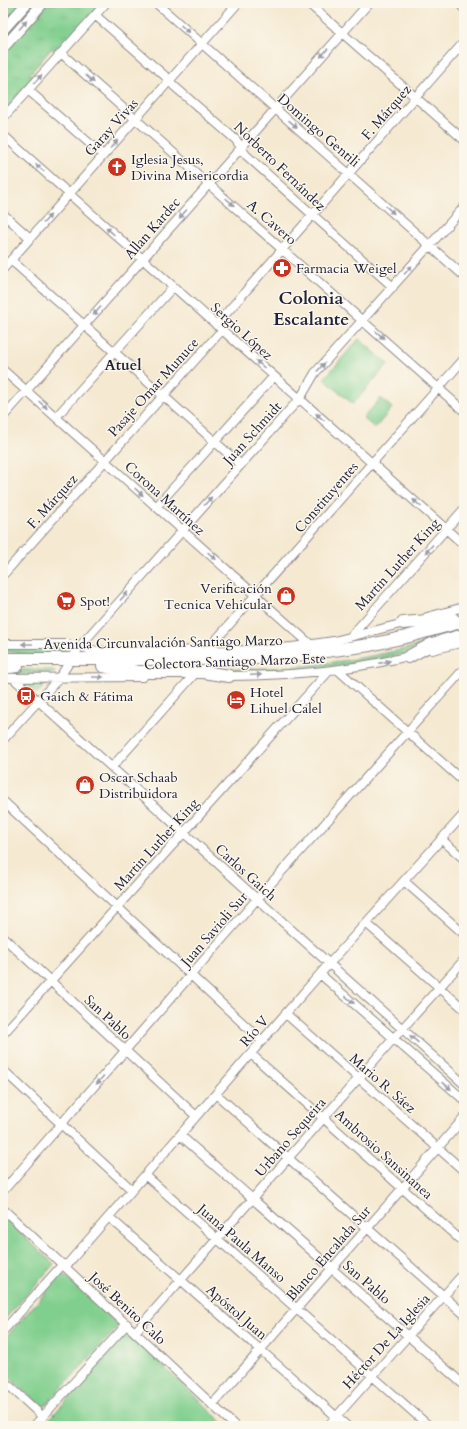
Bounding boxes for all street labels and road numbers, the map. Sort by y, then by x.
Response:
street label: F. Márquez [357,80,416,144]
street label: Domingo Gentili [274,89,364,171]
street label: Garay Vivas [80,94,143,160]
street label: Norberto Fernández [230,118,330,216]
street label: Allan Kardec [120,193,185,263]
street label: A. Cavero [243,195,301,250]
street label: Sergio López [206,298,277,365]
street label: Pasaje Omar Munuce [104,334,203,441]
street label: Juan Schmidt [218,397,286,471]
street label: Corona Martínez [120,457,209,540]
street label: Constituyentes [290,457,363,537]
street label: F. Márquez [23,469,82,533]
street label: Martin Luther King [351,514,444,615]
street label: Avenida Circunvalación Santiago Marzo [43,631,283,654]
street label: Colectora Santiago Marzo Este [144,649,326,674]
street label: Martin Luther King [110,794,203,895]
street label: Carlos Gaich [211,840,281,905]
street label: Juan Savioli Sur [175,887,253,972]
street label: San Pablo [80,991,136,1044]
street label: Río V [236,1011,274,1051]
street label: Mario R. Sáez [345,1049,421,1118]
street label: Urbano Sequeira [251,1094,330,1181]
street label: Ambrosio Sansinanea [331,1105,437,1204]
street label: Juana Paula Manso [192,1198,290,1287]
street label: Blanco Encalada Sur [282,1201,376,1305]
street label: San Pablo [339,1256,395,1309]
street label: José Benito Calo [84,1266,170,1349]
street label: Apóstol Juan [202,1280,271,1344]
street label: Héctor De La Iglesia [338,1290,434,1393]

